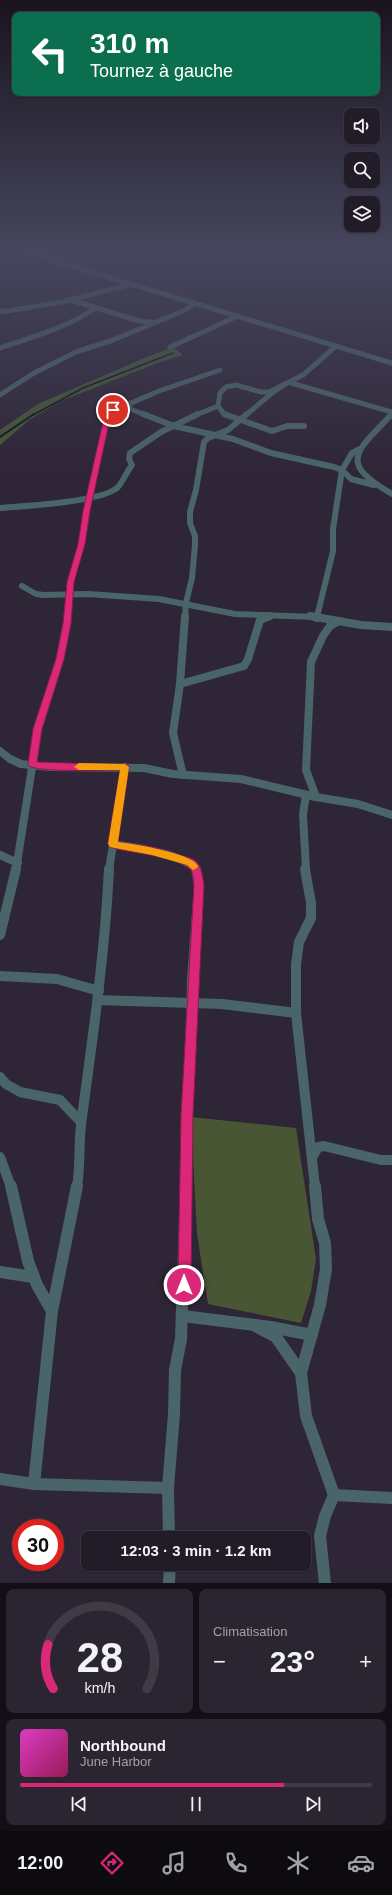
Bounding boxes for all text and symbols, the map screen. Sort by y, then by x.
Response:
icon: left [24,28,76,80]
text: 310 m [90,28,169,59]
text: Tournez à gauche [90,61,233,81]
map controls [344,108,380,232]
button: sound [344,108,380,144]
button: search [344,152,380,188]
button: layers [344,196,380,232]
pin [96,393,130,427]
icon: arrive [102,399,124,421]
position arrow [163,1264,205,1306]
speed limit sign: 30 [12,1519,64,1571]
text: 12:03 · 3 min · 1.2 km [121,1542,271,1559]
text: Climatisation [213,1624,287,1639]
text: 28 [76,1634,123,1681]
text: 23° [270,1645,315,1678]
text: − [213,1649,226,1674]
text: + [359,1649,372,1674]
text: km/h [84,1680,115,1696]
text: Northbound [80,1737,166,1754]
text: June Harbor [80,1754,152,1769]
icon: previous [68,1793,90,1815]
icon: pause [185,1793,207,1815]
icon: next [302,1793,324,1815]
icon: directions [98,1849,126,1877]
icon: music [160,1849,188,1877]
icon: phone [222,1849,250,1877]
icon: climate [284,1849,312,1877]
icon: car [347,1849,375,1877]
text: 12:00 [17,1853,63,1873]

